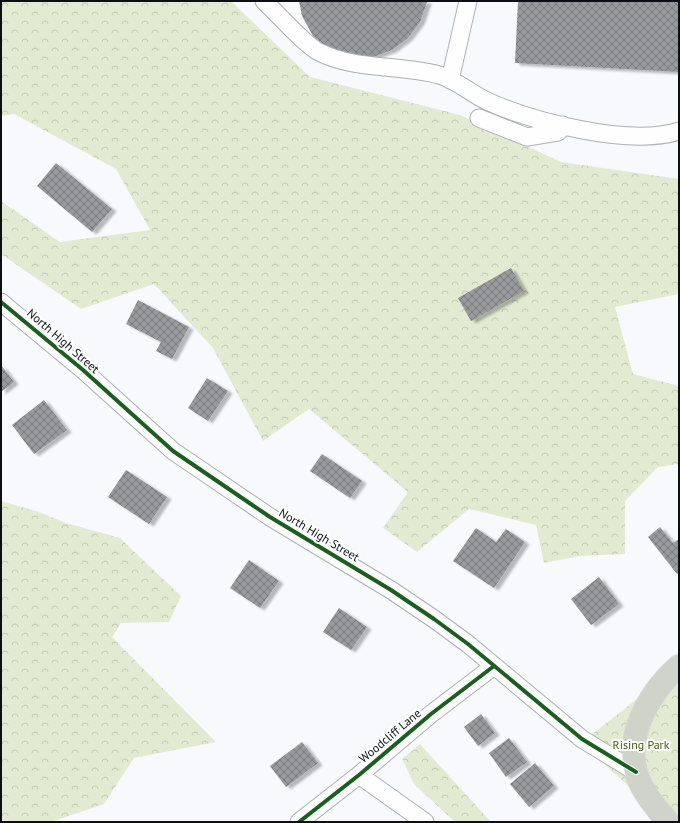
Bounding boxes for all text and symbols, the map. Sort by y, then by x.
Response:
street label: North High Street [24,305,103,376]
street label: North High Street [276,505,362,564]
street label: Woodcliff Lane [356,705,424,766]
park label: Rising Park [613,737,670,752]

